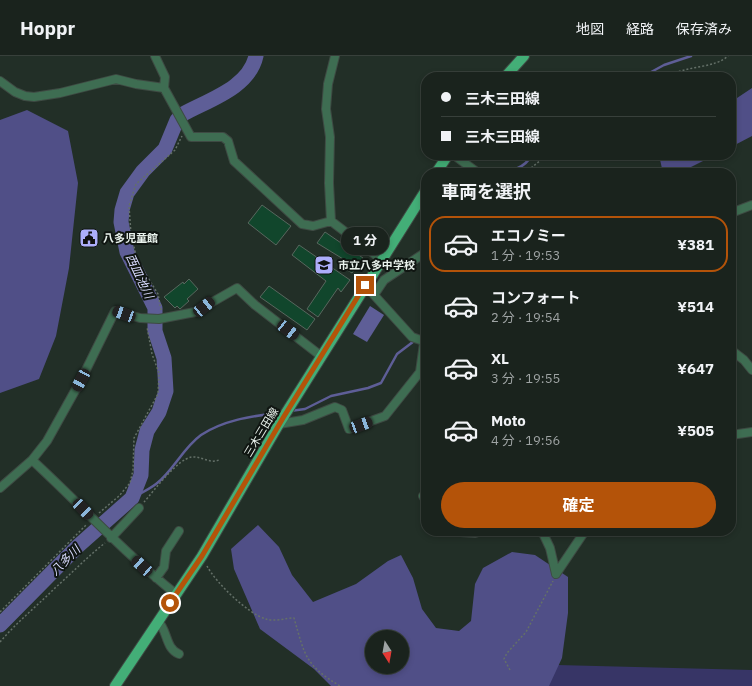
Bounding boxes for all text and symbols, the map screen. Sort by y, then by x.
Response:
text: Hoppr [20,16,75,40]
text: 地図 [576,20,604,38]
text: 経路 [626,20,654,38]
text: 保存済み [676,20,732,38]
text: 三木三田線 [465,89,540,108]
text: 三木三田線 [465,127,540,146]
text: 車両を選択 [441,180,531,203]
icon: car [443,226,479,262]
text: エコノミー [491,226,566,245]
public building icon: 八多児童館 [78,227,100,249]
callout: 1 分 [341,227,389,255]
place label: 八多児童館 [103,231,158,245]
text: 1 分 [353,232,377,249]
text: ¥381 [677,235,714,254]
text: 1 分 · 19:53 [491,247,560,264]
water label: 西皿池川 [123,251,158,303]
school or university icon: 市立八多中学校 [313,254,335,276]
place label: 市立八多中学校 [338,258,415,272]
route end [356,276,374,294]
icon: car [443,288,479,324]
text: コンフォート [491,288,581,307]
car [191,295,217,319]
text: ¥514 [677,297,714,316]
car [111,304,137,324]
text: 2 分 · 19:54 [491,309,560,326]
car [275,318,301,342]
text: XL [491,349,509,368]
icon: car [443,350,479,386]
text: ¥647 [677,359,714,378]
car [70,367,92,393]
text: 3 分 · 19:55 [491,370,560,387]
street label: 三木三田線 [241,405,281,459]
text: Moto [491,411,526,430]
icon: car [443,412,479,448]
car [348,415,374,435]
text: ¥505 [677,421,714,440]
text: 4 分 · 19:56 [491,432,560,449]
button: 確定 [441,482,716,528]
car [70,496,96,522]
water label: 八多川 [47,541,84,578]
car [129,554,155,578]
route start [161,594,179,612]
north arrow [365,630,409,674]
map controls [365,630,409,674]

